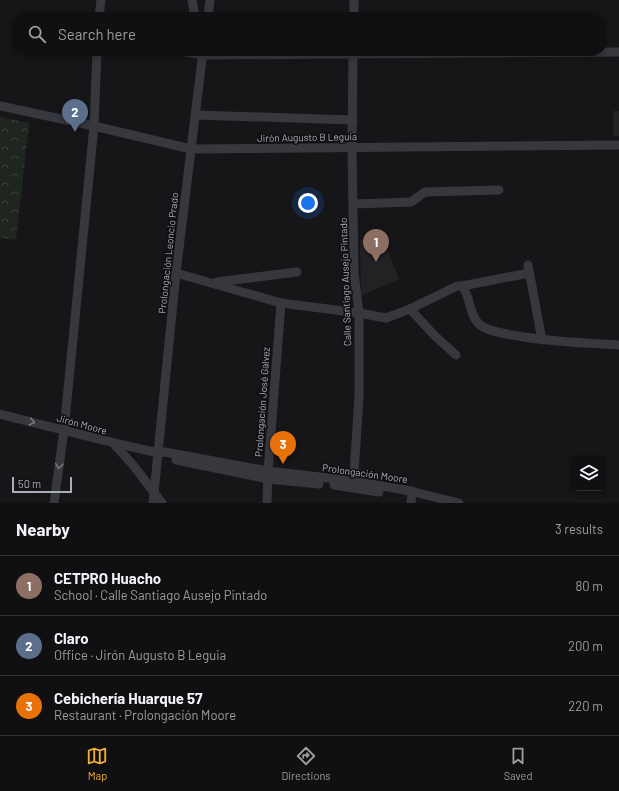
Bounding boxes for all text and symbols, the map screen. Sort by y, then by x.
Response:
search box [12,12,607,56]
icon: search [26,23,48,45]
text: Search here [58,25,136,43]
pin: 2 [62,99,88,132]
street label: Jirón Augusto B Leguia [257,130,357,144]
street label: Prolongación Leoncio Prado [156,192,180,314]
your location [298,193,318,213]
street label: Calle Santiago Ausejo Pintado [337,218,353,346]
pin: 1 [363,229,389,262]
street label: Prolongación José Galvez [252,346,272,457]
street label: Jirón Moore [56,412,108,436]
one-way arrow [28,417,35,426]
pin: 3 [270,431,296,464]
map controls [571,455,607,491]
button: layers [571,455,607,491]
street label: Prolongación Moore [322,461,408,485]
one-way arrow [55,463,64,469]
scale bar [12,475,72,494]
text: 50 m [18,477,41,490]
text: Nearby [16,519,70,539]
text: 3 results [555,521,603,537]
text: CETPRO Huacho [54,569,161,587]
text: 1 [27,578,31,594]
text: 80 m [576,578,603,594]
text: School · Calle Santiago Ausejo Pintado [54,587,267,603]
text: Claro [54,629,89,647]
text: 2 [25,638,33,654]
text: 200 m [568,638,603,654]
text: Office · Jirón Augusto B Leguia [54,647,226,663]
text: Cebichería Huarque 57 [54,689,203,707]
text: 3 [25,698,33,714]
text: 220 m [568,698,603,714]
text: Restaurant · Prolongación Moore [54,707,236,723]
tab: Map [86,745,108,782]
tab: Directions [281,745,331,782]
tab: Saved [504,745,533,782]

